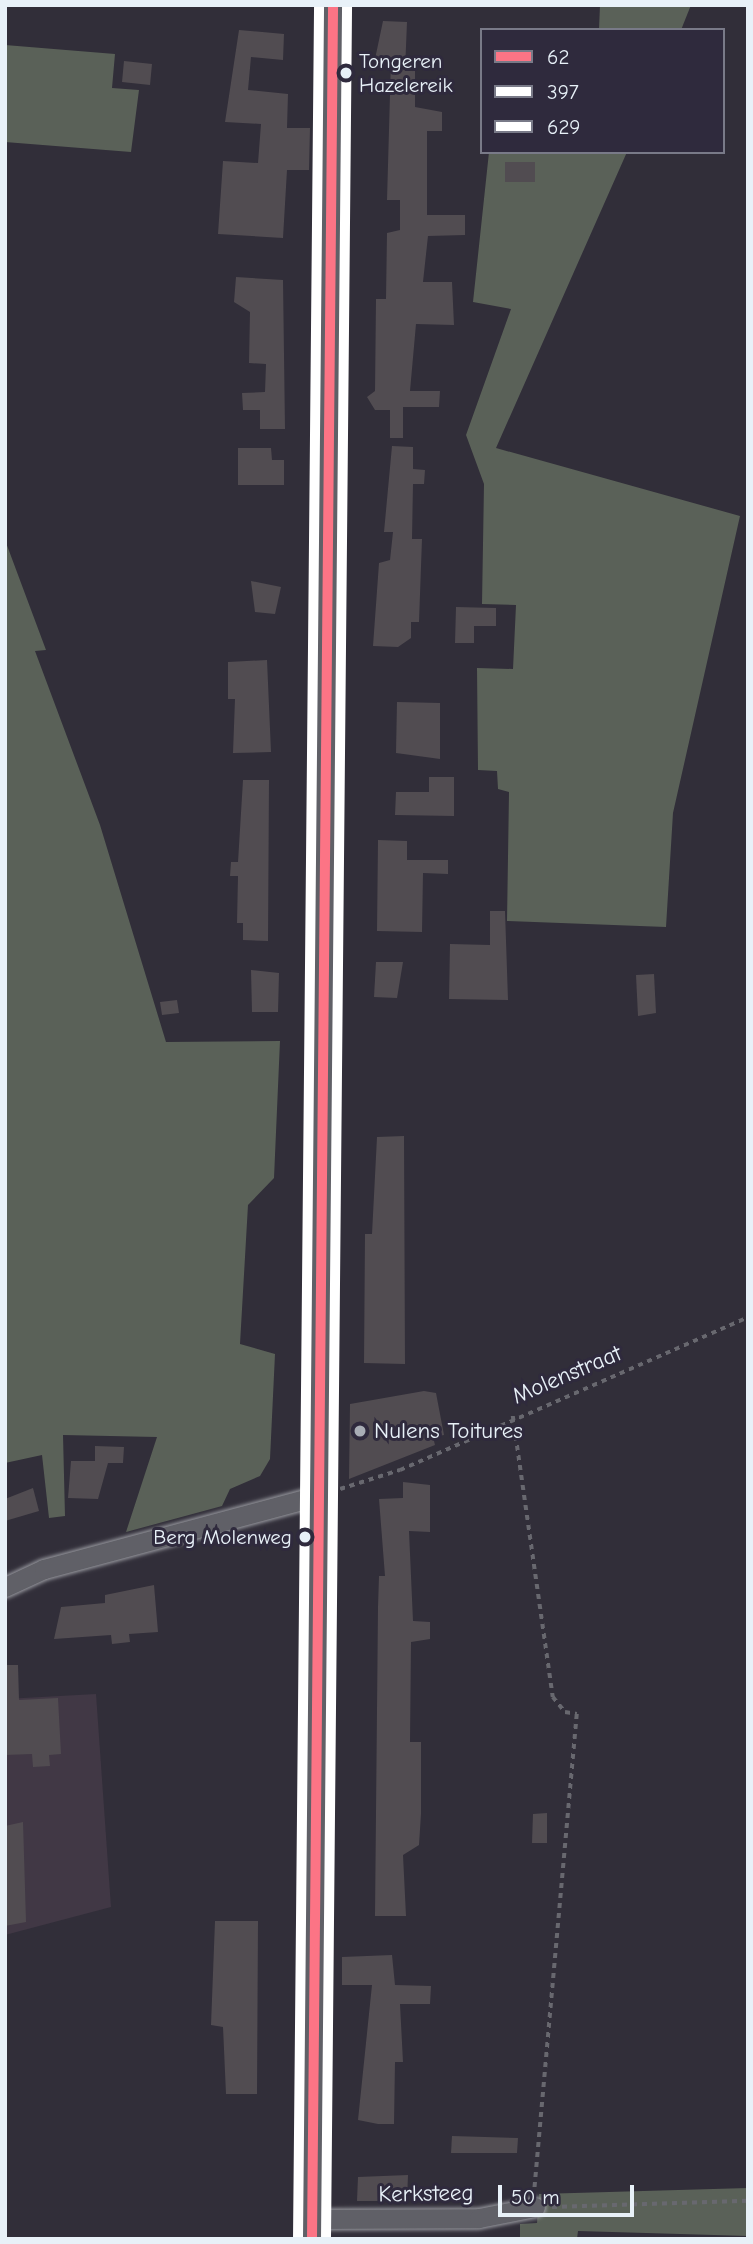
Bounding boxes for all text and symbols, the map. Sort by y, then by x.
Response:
legend [480,28,725,154]
text: 62 [547,45,569,69]
place label: Tongeren Hazelereik [359,48,453,98]
marker: Tongeren Hazelereik [339,66,353,80]
text: 397 [547,80,579,104]
text: 629 [547,115,581,139]
street label: Molenstraat [508,1340,626,1410]
place label: Nulens Toitures [374,1417,523,1445]
marker: Nulens Toitures [352,1423,368,1439]
place label: Berg Molenweg [153,1524,292,1550]
marker: Berg Molenweg [298,1530,312,1544]
scale bar [501,2170,638,2214]
street label: Kerksteeg [378,2179,474,2209]
text: 50 m [511,2185,560,2209]

